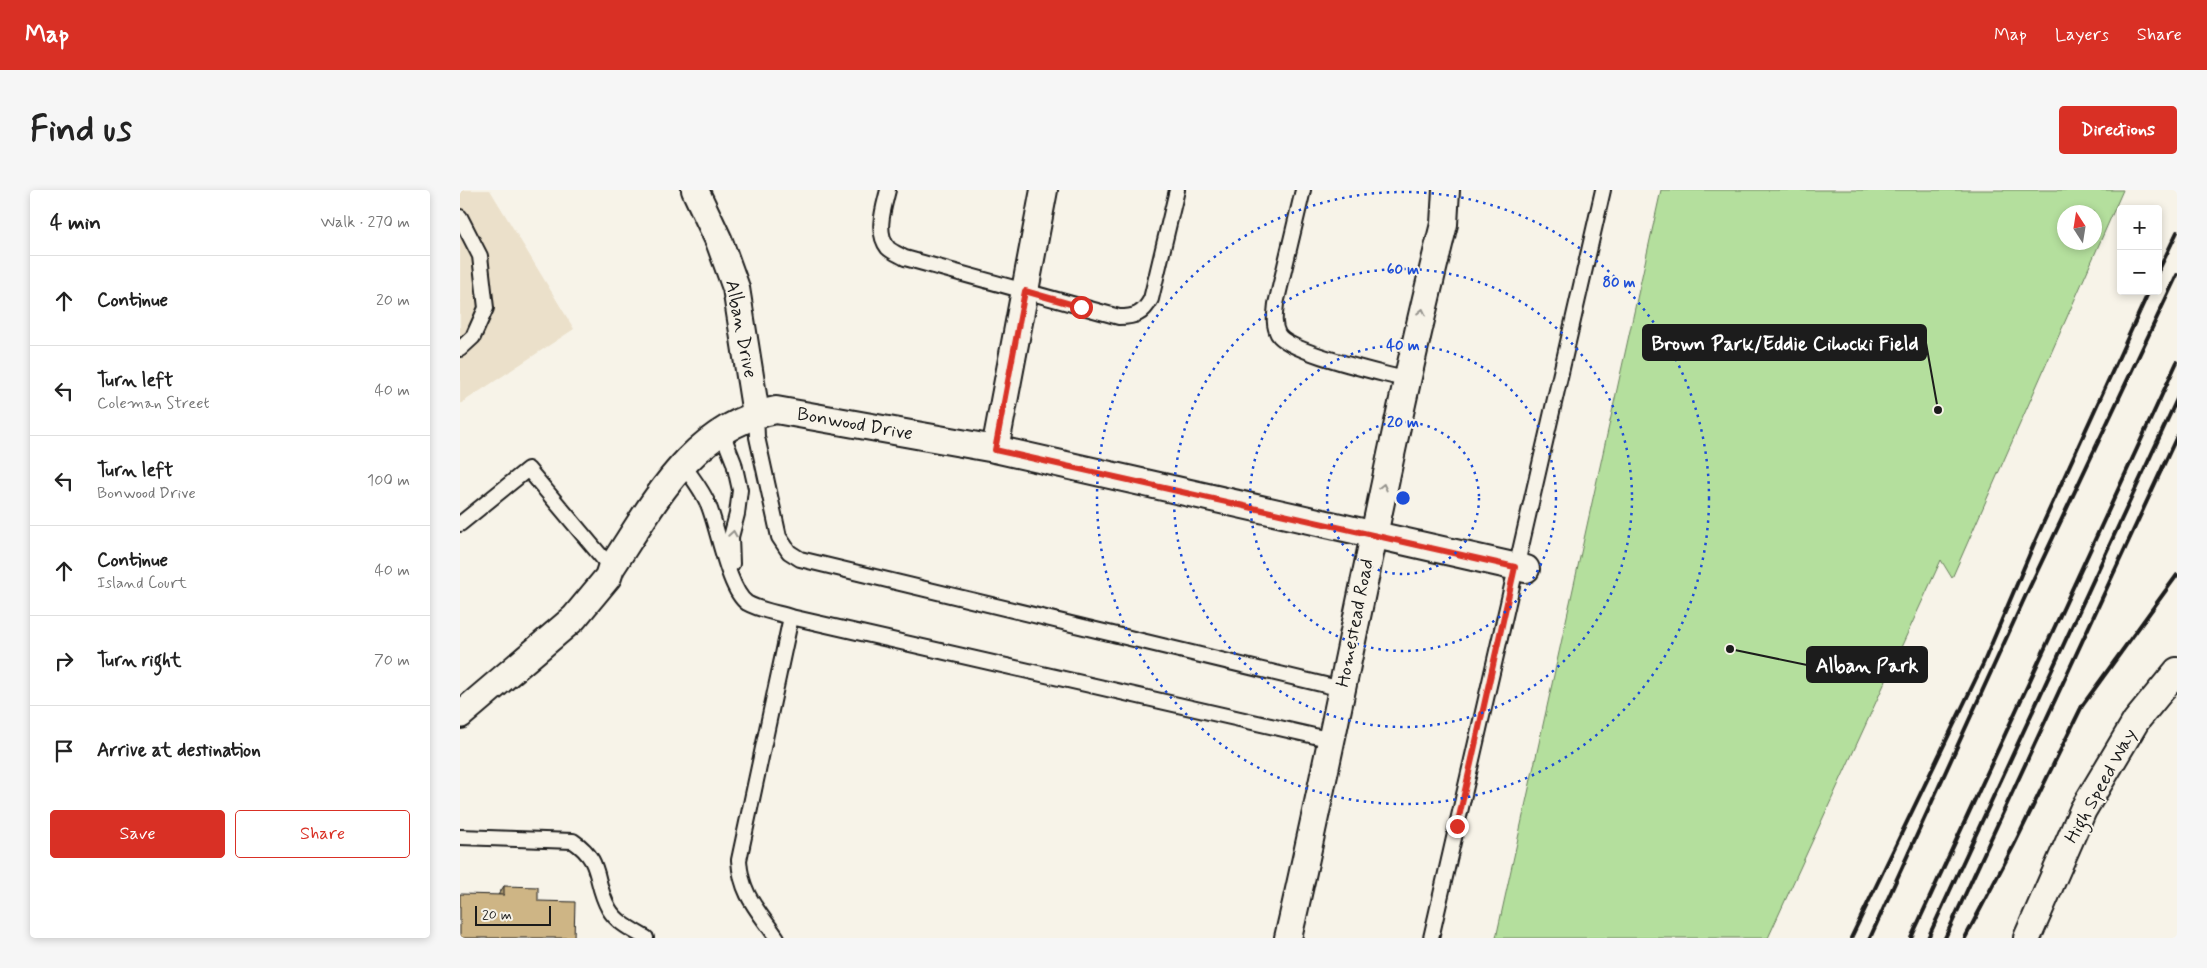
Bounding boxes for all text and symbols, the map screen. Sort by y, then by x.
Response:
text: Map [25,20,69,51]
text: Map [1994,23,2027,47]
text: Layers [2055,23,2109,47]
text: Share [2137,23,2182,47]
button: Directions [2059,106,2177,154]
text: Find us [30,107,132,153]
north arrow [2057,205,2102,250]
map controls [2117,205,2162,295]
button: + [2117,205,2162,250]
text: 4 min [50,209,101,237]
text: Walk · 270 m [321,212,410,233]
button: − [2117,250,2162,295]
text: 60 m [1387,260,1419,280]
text: 80 m [1602,273,1636,293]
street label: Alban Drive [719,278,763,380]
icon: ahead [50,287,78,315]
text: Continue [97,288,168,313]
text: 20 m [376,290,410,311]
route start [1070,296,1093,319]
one-way arrow [1417,307,1427,316]
callout: Brown Park/Eddie Cihocki Field [1643,325,1926,360]
text: Brown Park/Eddie Cihocki Field [1651,331,1919,358]
text: 40 m [1386,336,1420,356]
text: Turn left [97,368,173,393]
icon: left [50,377,78,405]
text: 40 m [374,380,410,401]
text: Coleman Street [97,393,209,414]
street label: Bonwood Drive [795,402,915,446]
text: 20 m [1387,413,1419,433]
text: Turn left [97,458,173,483]
icon: left [50,467,78,495]
text: 100 m [367,470,410,491]
text: Bonwood Drive [97,483,196,504]
one-way arrow [1377,483,1388,492]
centre of rings [1394,489,1412,507]
one-way arrow [728,529,738,538]
text: Continue [97,548,168,573]
icon: ahead [50,557,78,585]
street label: Homestead Road [1330,557,1380,689]
text: 40 m [374,560,410,581]
text: Island Court [97,573,187,594]
icon: right [50,647,78,675]
callout: Alban Park [1807,647,1927,682]
text: Turn right [97,648,181,673]
text: 70 m [374,650,410,671]
text: Alban Park [1816,653,1918,680]
street label: High Speed Way [2059,724,2146,849]
icon: arrive [50,737,78,765]
text: Arrive at destination [97,738,261,763]
button: Save [50,810,225,858]
button: Share [235,810,410,858]
route end [1446,815,1469,838]
scale bar [475,903,551,926]
text: 20 m [482,906,512,924]

